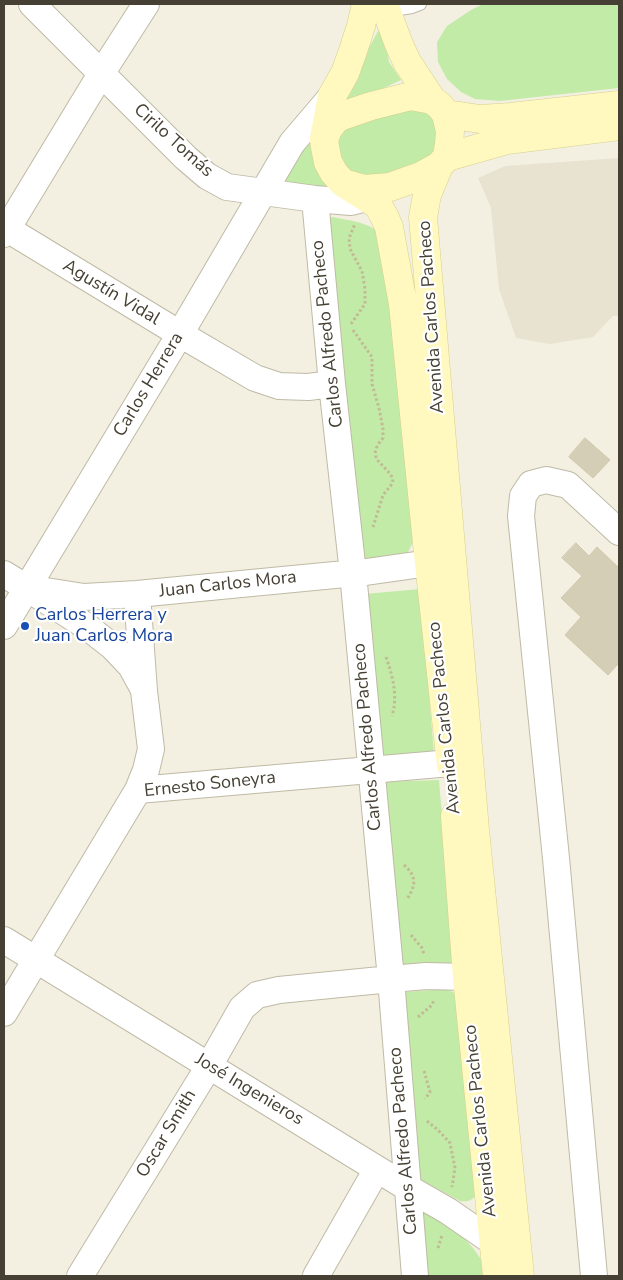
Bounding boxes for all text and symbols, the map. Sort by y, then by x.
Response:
street label: Cirilo Tomás [129,100,217,182]
street label: Avenida Carlos Pacheco [414,220,450,414]
street label: Carlos Alfredo Pacheco [307,239,349,429]
street label: Agustín Vidal [59,256,163,330]
street label: Carlos Herrera [109,329,189,441]
street label: Juan Carlos Mora [158,567,298,603]
place label: Carlos Herrera y Juan Carlos Mora [35,605,173,648]
marker: Carlos Herrera y Juan Carlos Mora [19,620,31,632]
street label: Avenida Carlos Pacheco [424,621,466,815]
street label: Carlos Alfredo Pacheco [349,642,387,832]
street label: Ernesto Soneyra [143,767,277,803]
street label: Avenida Carlos Pacheco [460,1024,502,1218]
street label: Carlos Alfredo Pacheco [385,1046,423,1236]
street label: José Ingenieros [191,1049,307,1131]
street label: Oscar Smith [132,1086,202,1182]

